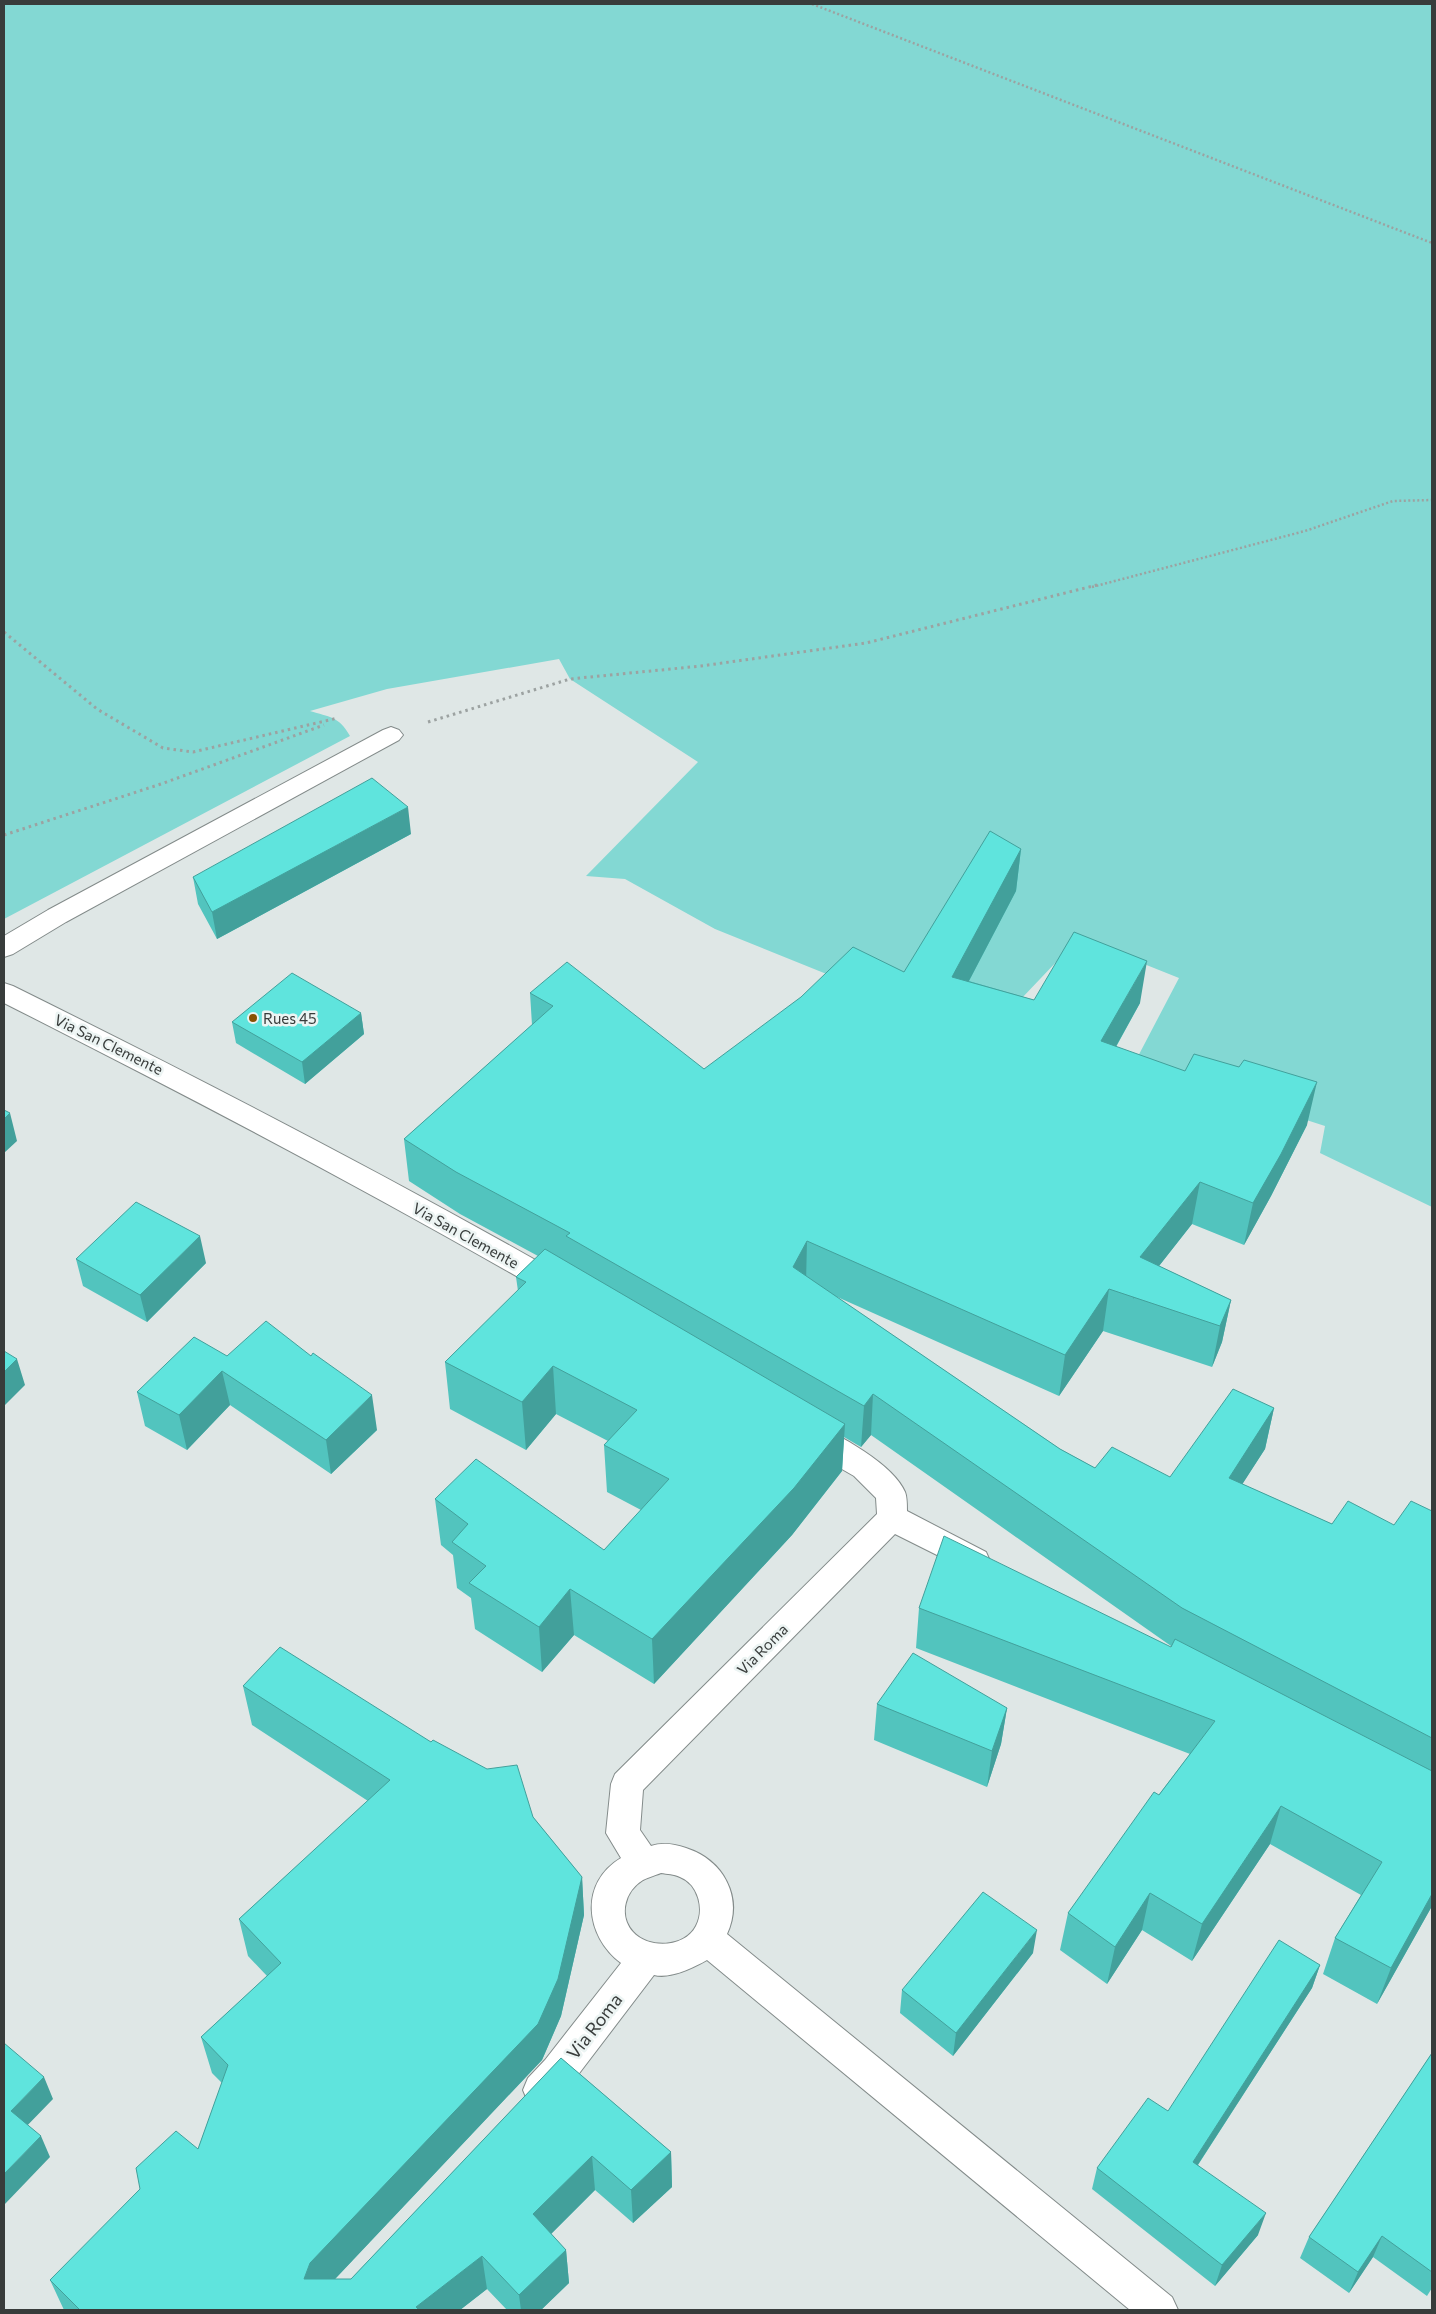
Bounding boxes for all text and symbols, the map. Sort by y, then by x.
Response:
place label: Rues 45 [263,1009,317,1027]
street label: Via San Clemente [52,1010,166,1078]
marker: Rues 45 [247,1012,259,1024]
street label: Via San Clemente [410,1198,522,1272]
street label: Via Roma [733,1620,791,1678]
street label: Via Roma [562,1989,626,2063]

